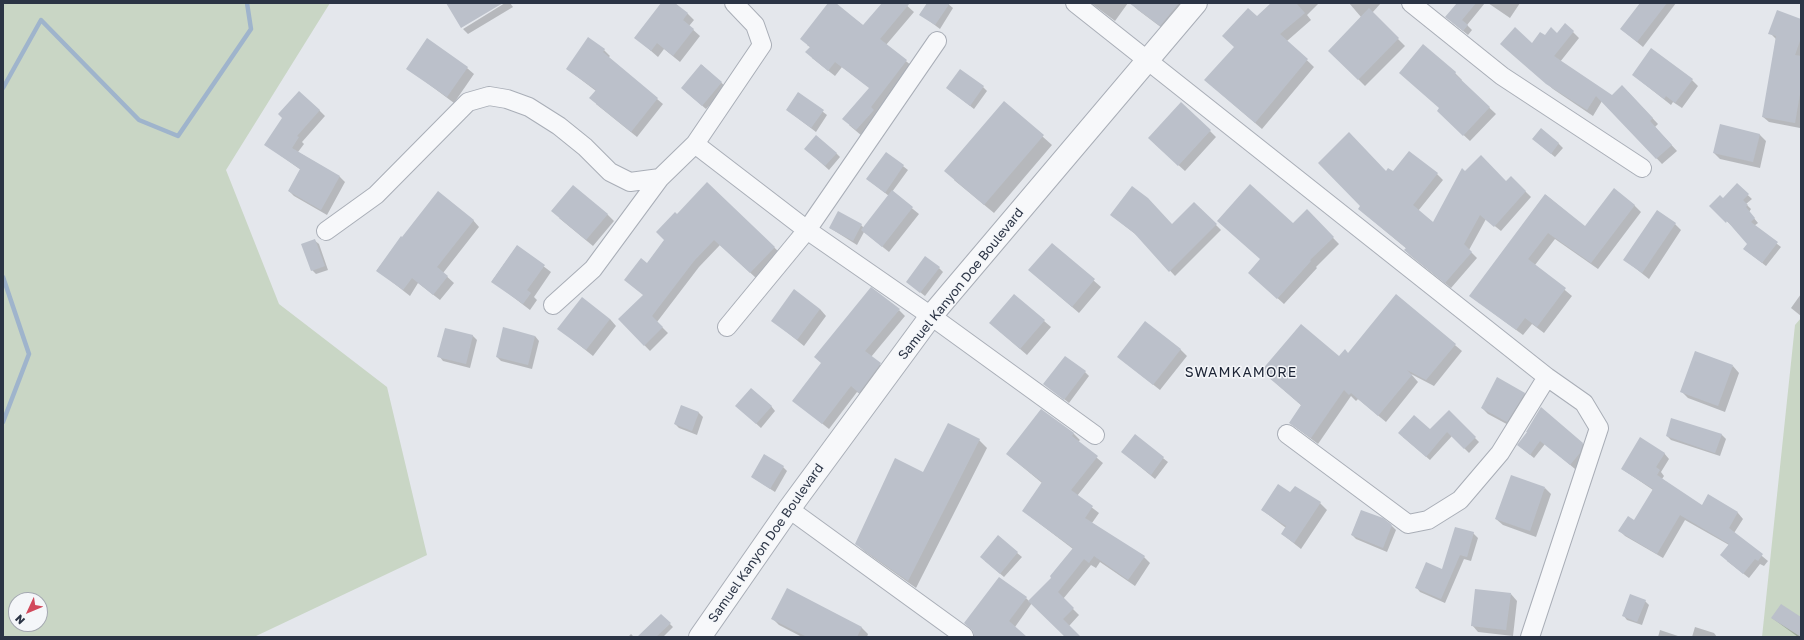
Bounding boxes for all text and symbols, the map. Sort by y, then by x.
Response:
street label: Samuel Kanyon Doe Boulevard [895,205,1027,363]
district label: SWAMKAMORE [1185,365,1297,381]
street label: Samuel Kanyon Doe Boulevard [705,460,827,626]
north arrow [8,592,48,632]
text: N [12,612,27,628]

